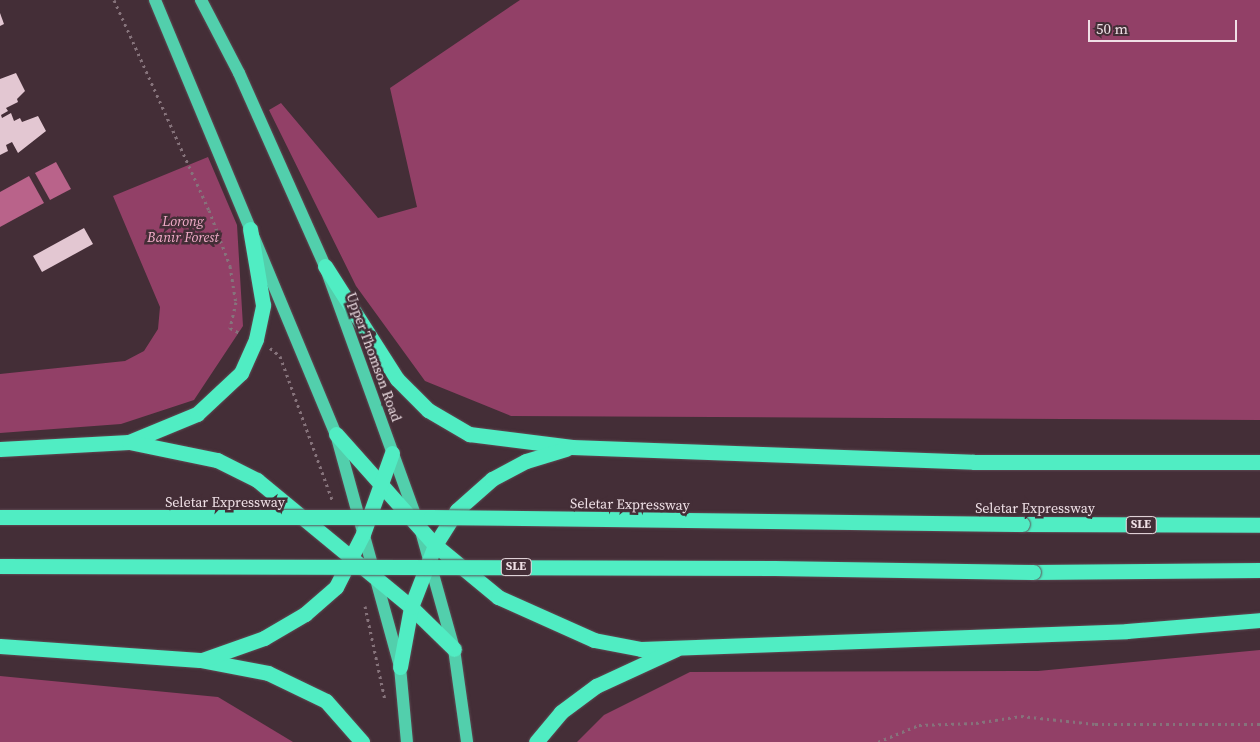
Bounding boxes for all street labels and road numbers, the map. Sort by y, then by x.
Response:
street label: Upper Thomson Road [343,290,405,424]
street label: Seletar Expressway [165,494,285,510]
street label: Seletar Expressway [570,495,690,513]
street label: Seletar Expressway [975,500,1095,516]
road number: SLE [1125,516,1157,534]
road number: SLE [500,558,532,576]

